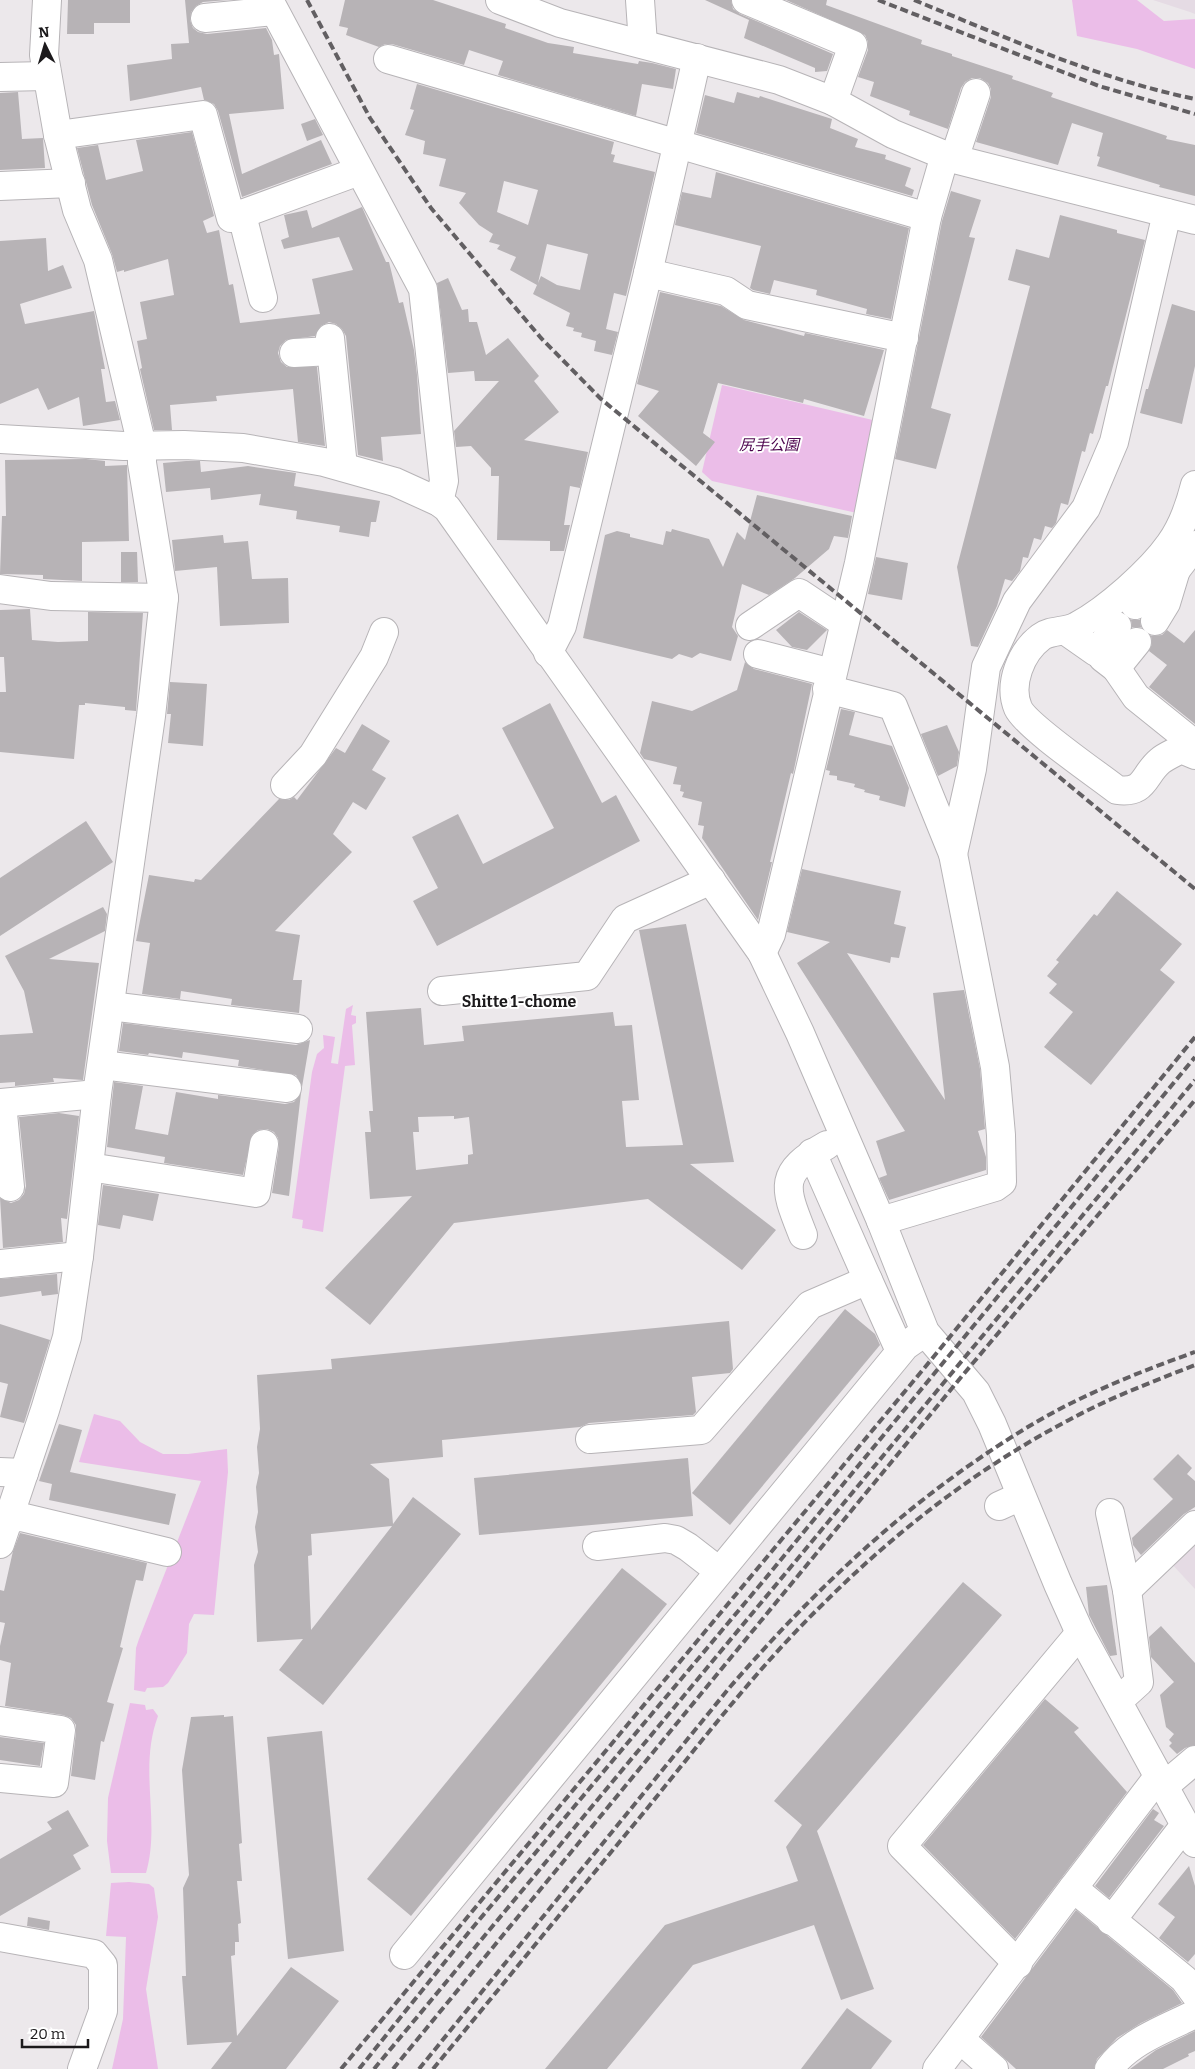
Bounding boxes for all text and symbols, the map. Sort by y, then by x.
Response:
north arrow [20,20,70,70]
text: N [38,24,50,41]
park label: 尻手公園 [739,436,801,454]
district label: Shitte 1-chome [462,992,576,1011]
scale bar [22,2016,89,2048]
text: 20 m [30,2025,66,2043]

